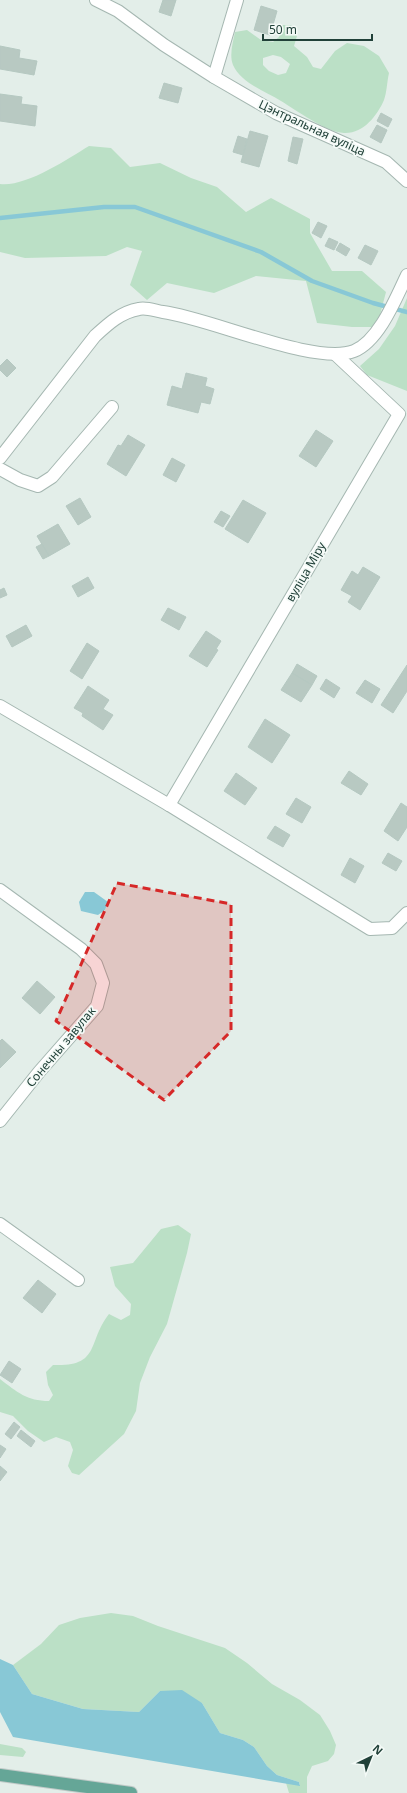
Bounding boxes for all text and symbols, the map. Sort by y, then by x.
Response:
scale bar [263,16,372,42]
text: 50 m [269,21,297,38]
street label: Цэнтральная вуліца [256,95,368,160]
street label: вуліца Міру [282,538,330,605]
street label: Сонечны завулак [22,1002,100,1090]
north arrow [351,1737,391,1777]
text: N [370,1741,387,1758]

